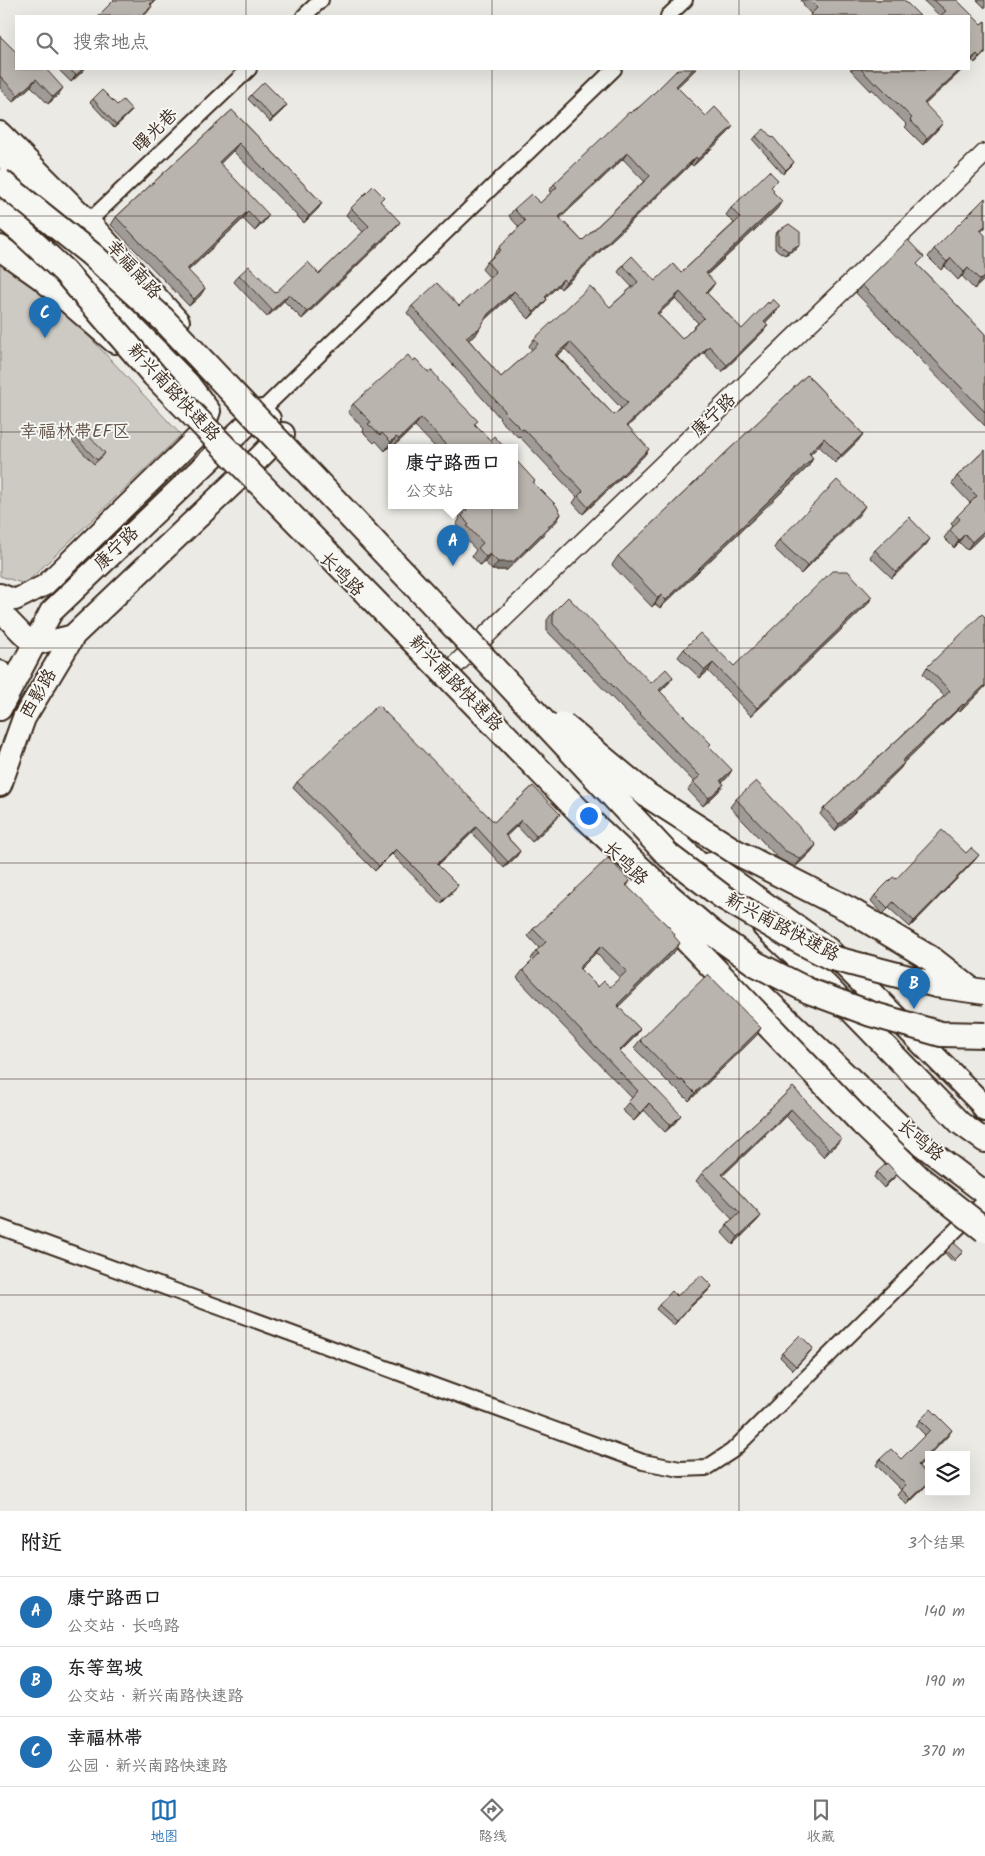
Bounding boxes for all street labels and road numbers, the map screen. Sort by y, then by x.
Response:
street label: 曙光巷 [127,102,185,160]
street label: 幸福南路 [98,234,168,306]
street label: 新兴南路快速路 [119,337,227,449]
street label: 康宁路 [685,387,743,445]
street label: 康宁路 [88,520,146,578]
street label: 长鸣路 [312,546,370,604]
street label: 新兴南路快速路 [401,629,509,739]
street label: 西影路 [13,663,65,725]
street label: 长鸣路 [596,835,654,893]
street label: 新兴南路快速路 [720,886,844,970]
street label: 长鸣路 [890,1113,950,1169]

